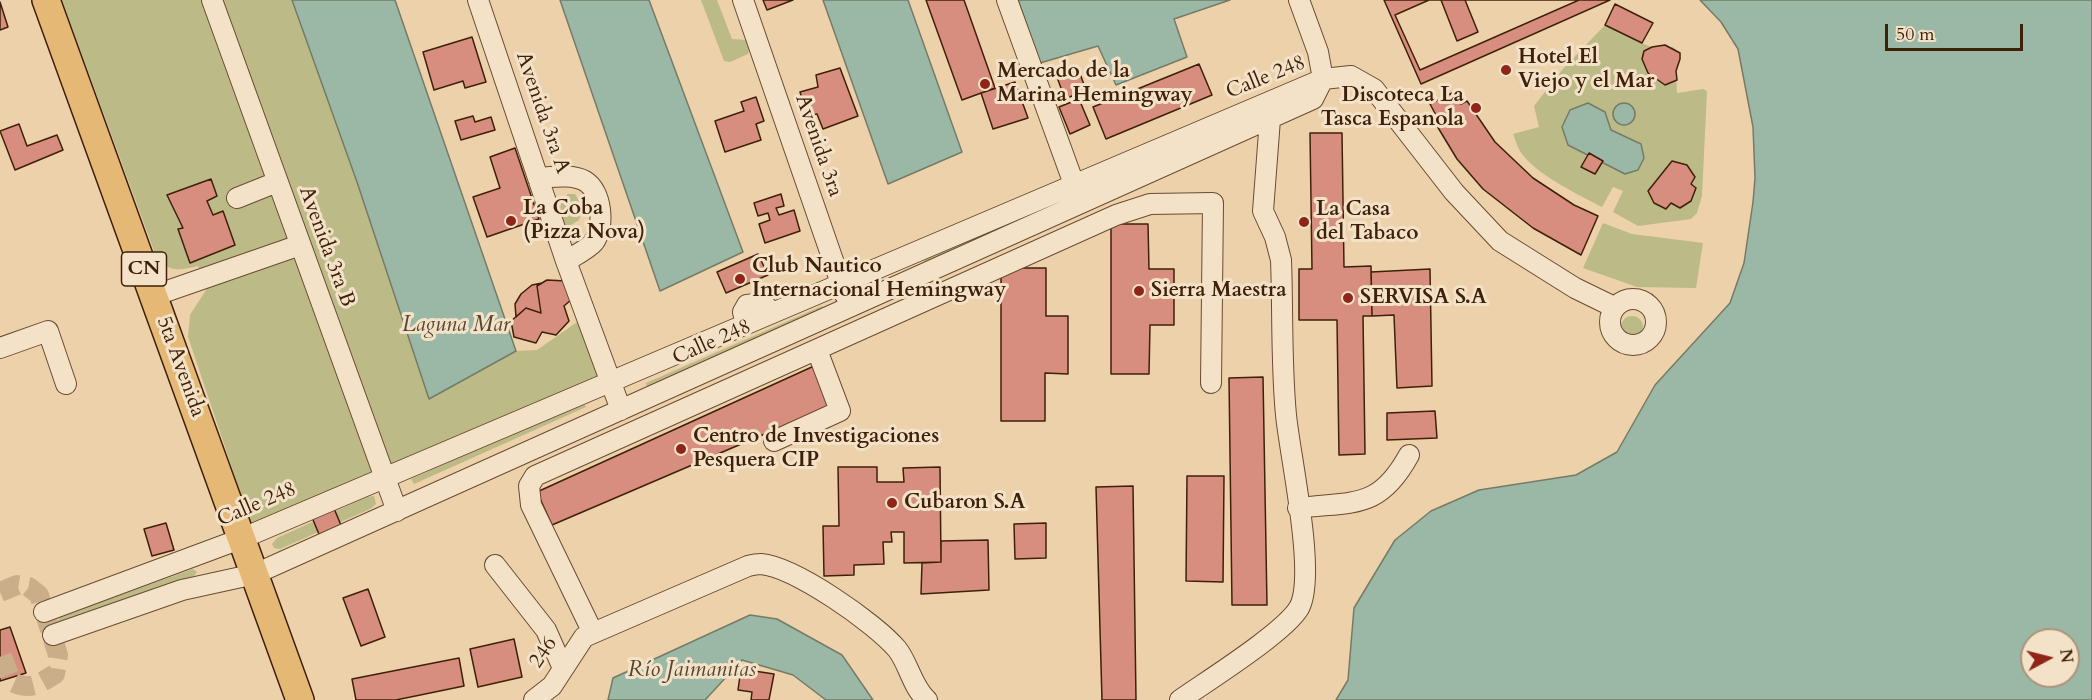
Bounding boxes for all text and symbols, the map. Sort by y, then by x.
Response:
scale bar [1888,12,2026,50]
text: 50 m [1896,22,1935,47]
place label: Hotel El Viejo y el Mar [1518,45,1654,95]
street label: Avenida 3ra A [509,49,575,177]
street label: Calle 248 [1223,51,1309,105]
place label: Mercado de la Marina Hemingway [997,59,1193,109]
marker: Hotel El Viejo y el Mar [1499,63,1513,77]
marker: Mercado de la Marina Hemingway [978,77,992,91]
place label: Discoteca La Tasca Espanola [1321,83,1464,133]
street label: Avenida 3ra [789,92,847,200]
marker: Discoteca La Tasca Espanola [1469,101,1483,115]
street label: Avenida 3ra B [293,183,359,311]
place label: La Coba (Pizza Nova) [523,196,645,246]
place label: La Casa del Tabaco [1316,197,1418,247]
marker: La Coba (Pizza Nova) [504,214,518,228]
marker: La Casa del Tabaco [1297,215,1311,229]
road number: CN [122,252,166,286]
place label: Club Nautico Internacional Hemingway [752,254,1006,304]
marker: Club Nautico Internacional Hemingway [733,272,747,286]
place label: Sierra Maestra [1151,278,1287,304]
marker: Sierra Maestra [1132,284,1146,298]
place label: SERVISA S.A [1360,285,1487,311]
marker: SERVISA S.A [1341,291,1355,305]
street label: 5ta Avenida [150,313,210,421]
water label: Laguna Mar [402,313,510,339]
street label: Calle 248 [669,315,755,371]
place label: Centro de Investigaciones Pesquera CIP [693,424,939,474]
marker: Centro de Investigaciones Pesquera CIP [674,442,688,456]
street label: Calle 248 [214,477,300,533]
place label: Cubaron S.A [904,490,1026,516]
marker: Cubaron S.A [885,496,899,510]
north arrow [2020,628,2080,688]
street label: 246 [525,633,563,673]
text: N [2054,648,2078,664]
water label: Río Jaimanitas [628,658,756,684]

